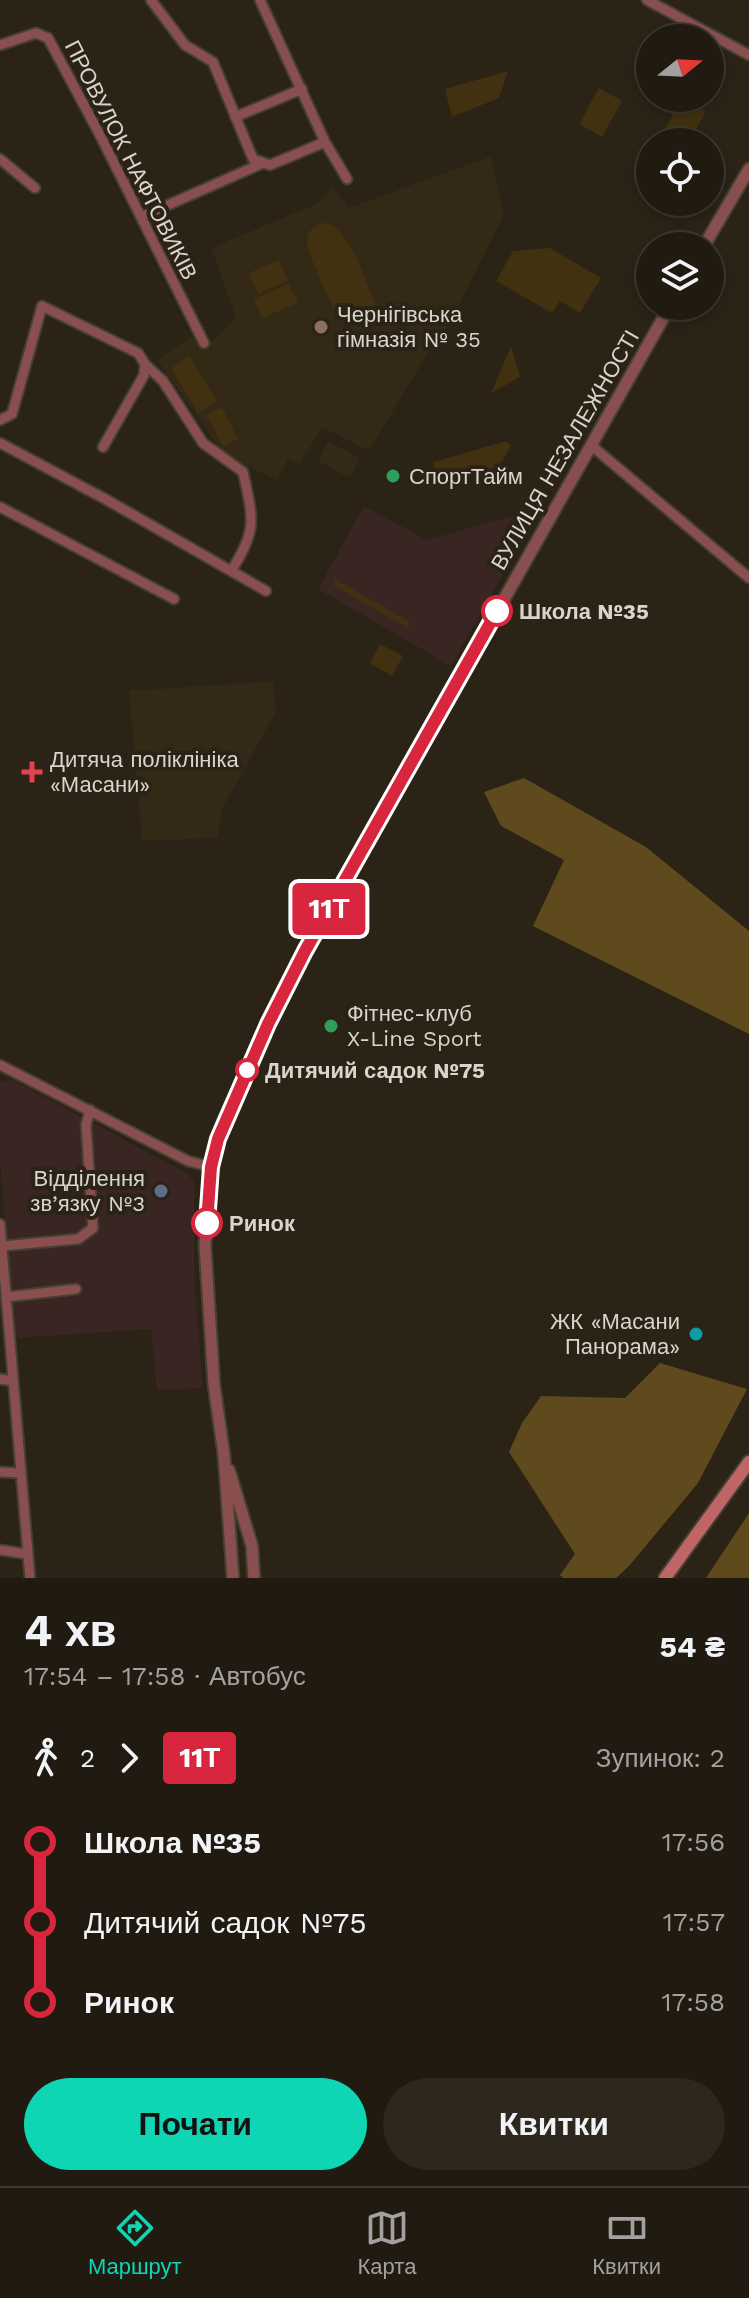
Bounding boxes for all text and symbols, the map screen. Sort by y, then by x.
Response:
north arrow [636,24,724,112]
map controls [636,24,724,320]
street label: ПРОВУЛОК НАФТОВИКІВ [60,36,202,284]
button: locate [636,128,724,216]
button: layers [636,232,724,320]
place label: Чернігівська гімназія № 35 [337,302,481,352]
marker: Чернігівська гімназія № 35 [312,318,330,336]
street label: ВУЛИЦЯ НЕЗАЛЕЖНОСТІ [486,326,644,574]
place label: СпортТайм [409,464,523,489]
marker: СпортТайм [384,467,402,485]
marker: Школа №35 [482,596,512,626]
place label: Школа №35 [519,599,649,624]
place label: Дитяча поліклініка «Масани» [50,747,240,797]
marker: Дитяча поліклініка «Масани» [21,761,43,783]
line badge: 11Т [283,883,375,935]
text: 11Т [308,892,350,925]
place label: Фітнес-клуб X-Line Sport [347,1001,482,1051]
marker: Фітнес-клуб X-Line Sport [322,1017,340,1035]
place label: Дитячий садок №75 [265,1058,485,1083]
marker: Дитячий садок №75 [236,1059,258,1081]
place label: Відділення зв’язку №3 [30,1166,145,1216]
marker: Відділення зв’язку №3 [152,1182,170,1200]
marker: Ринок [192,1208,222,1238]
place label: Ринок [229,1211,296,1236]
place label: ЖК «Масани Панорама» [550,1309,680,1359]
marker: ЖК «Масани Панорама» [687,1325,705,1343]
text: 4 хв [24,1605,117,1657]
text: 54 ₴ [660,1629,725,1664]
text: 17:54 – 17:58 · Автобус [24,1661,306,1691]
icon: walk [24,1736,68,1780]
icon: forward [107,1736,151,1780]
text: 11Т [179,1741,220,1774]
text: 2 [80,1743,95,1773]
text: Зупинок: 2 [596,1743,725,1773]
text: Школа №35 [84,1825,261,1860]
text: 17:56 [662,1827,725,1857]
text: Дитячий садок №75 [84,1905,367,1940]
text: 17:57 [663,1907,725,1937]
text: Ринок [84,1985,174,2020]
text: 17:58 [661,1987,725,2017]
button: Почати [24,2078,367,2170]
button: Квитки [383,2078,725,2170]
tab: Маршрут [88,2206,182,2280]
tab: Карта [358,2206,416,2280]
tab: Квитки [592,2206,661,2280]

